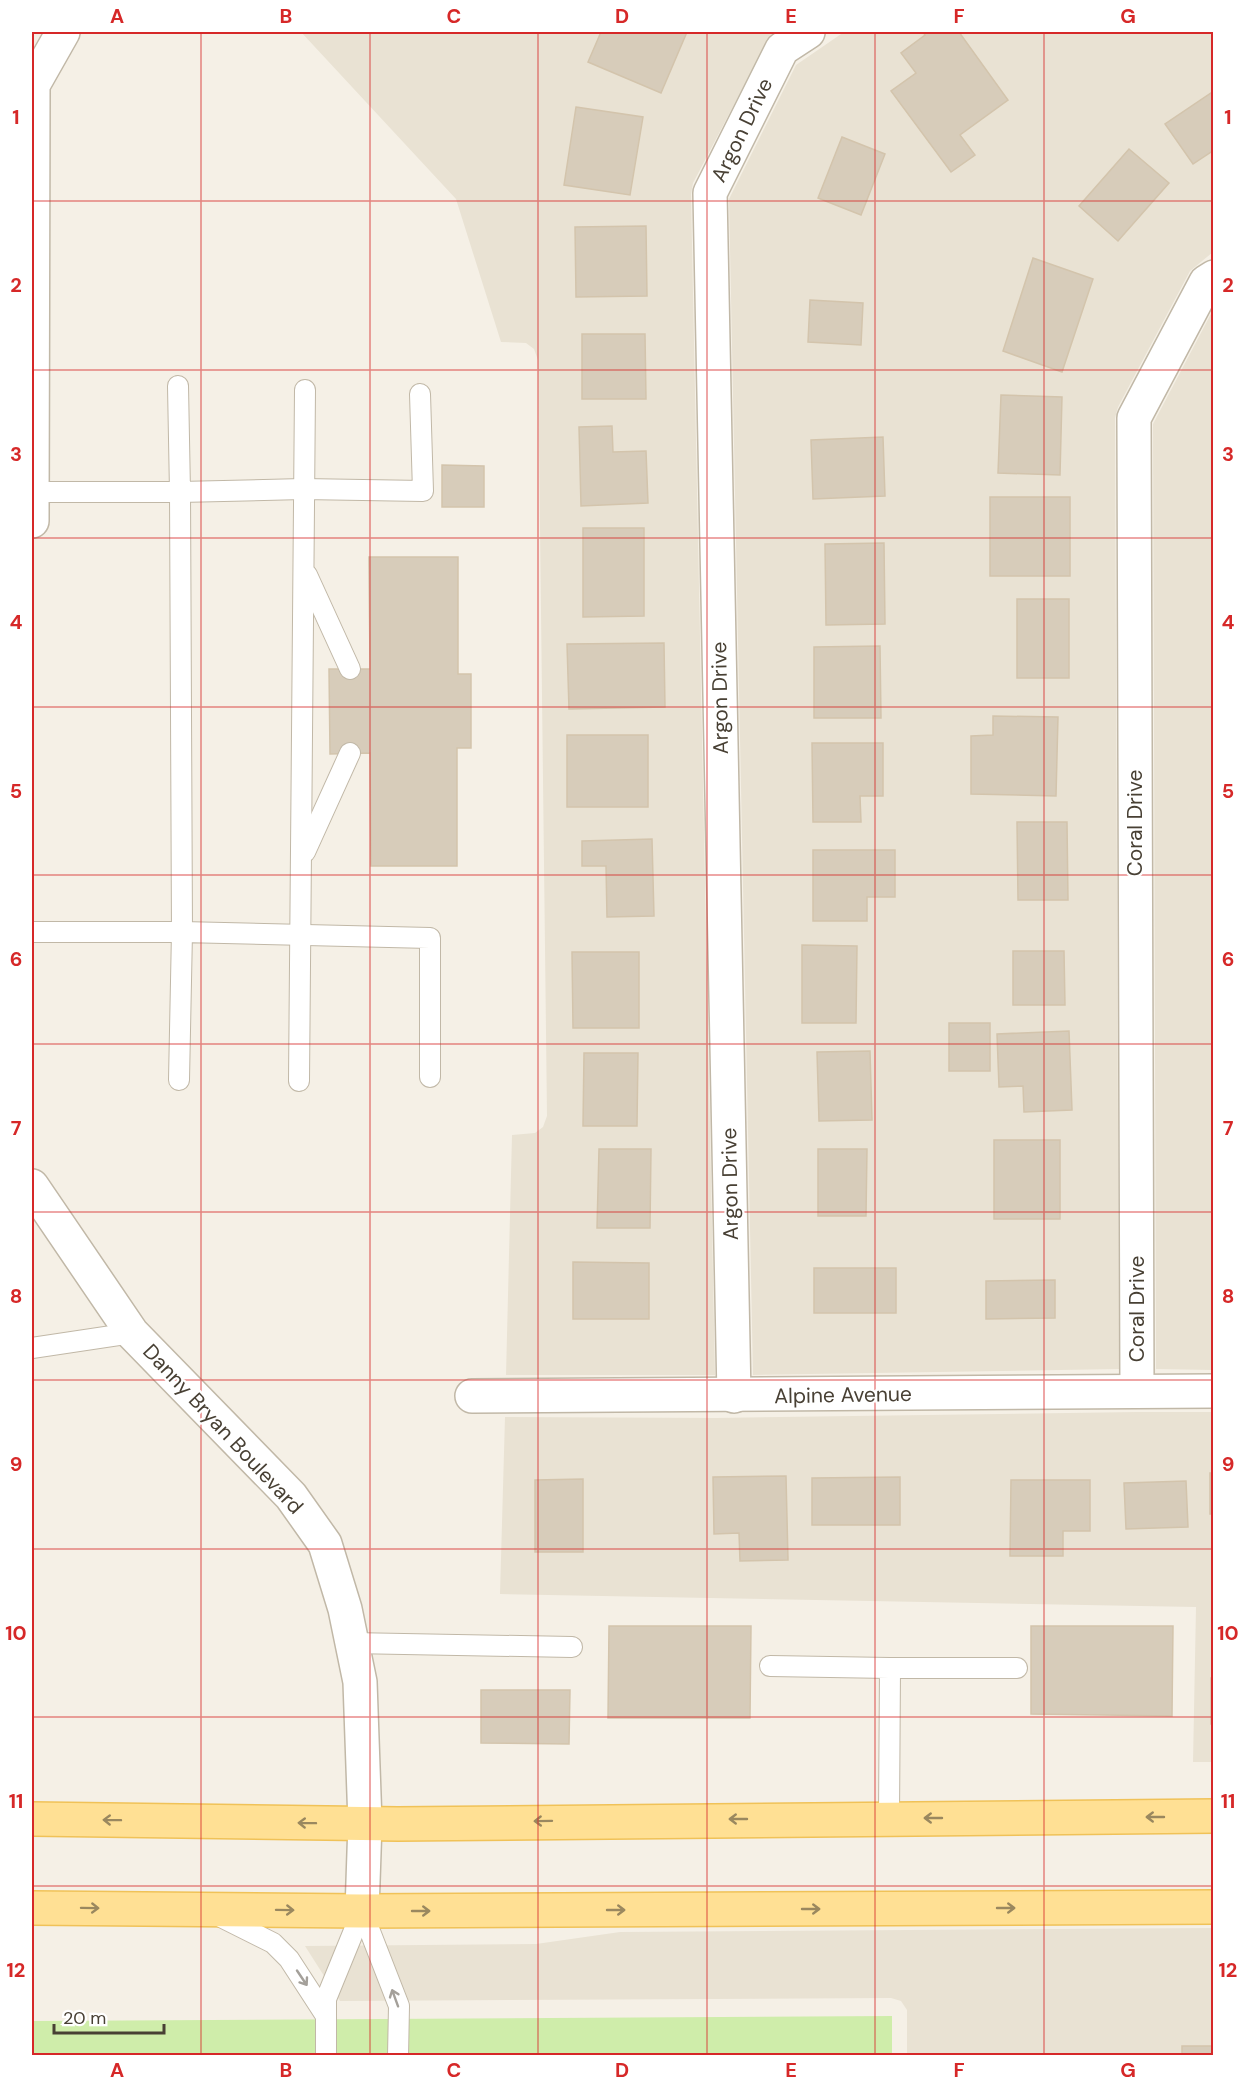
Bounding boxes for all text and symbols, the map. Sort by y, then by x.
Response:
text: A [110,3,124,29]
text: B [280,3,292,29]
text: C [447,3,461,29]
text: D [615,3,629,29]
text: E [785,3,797,29]
text: F [953,3,965,29]
text: G [1120,3,1136,29]
street label: Argon Drive [705,73,779,187]
text: 1 [12,104,20,130]
text: 1 [1224,104,1232,130]
text: 2 [10,272,22,298]
text: 2 [1222,272,1234,298]
text: 3 [10,441,22,467]
text: 3 [1222,441,1234,467]
text: 4 [10,609,23,635]
text: 4 [1222,609,1235,635]
street label: Argon Drive [705,641,735,755]
street label: Coral Drive [1121,770,1149,876]
text: 5 [10,778,22,804]
text: 5 [1222,778,1234,804]
text: 6 [10,946,22,972]
text: 6 [1222,946,1234,972]
text: 7 [11,1115,22,1141]
text: 7 [1223,1115,1234,1141]
street label: Argon Drive [715,1127,745,1241]
street label: Coral Drive [1123,1256,1151,1362]
text: 8 [10,1283,22,1309]
text: 8 [1222,1283,1234,1309]
street label: Danny Bryan Boulevard [137,1338,309,1520]
street label: Alpine Avenue [774,1380,912,1410]
text: 9 [10,1451,22,1477]
text: 9 [1222,1451,1234,1477]
text: 10 [5,1620,27,1646]
text: 10 [1217,1620,1239,1646]
text: 11 [9,1788,23,1814]
text: 11 [1221,1788,1235,1814]
one-way arrow [1146,1811,1166,1823]
one-way arrow [923,1812,943,1824]
one-way arrow [728,1813,748,1825]
one-way arrow [102,1814,122,1826]
one-way arrow [533,1815,553,1827]
one-way arrow [297,1817,317,1829]
one-way arrow [79,1902,99,1914]
one-way arrow [995,1902,1015,1914]
one-way arrow [800,1903,820,1915]
one-way arrow [274,1904,294,1916]
one-way arrow [605,1904,625,1916]
one-way arrow [410,1905,430,1917]
text: 12 [7,1957,25,1983]
text: 12 [1219,1957,1237,1983]
one-way arrow [296,1969,308,1985]
one-way arrow [389,1989,400,2008]
scale bar [54,1997,164,2035]
text: 20 m [63,2006,106,2030]
text: A [110,2057,124,2083]
text: B [280,2057,292,2083]
text: C [447,2057,461,2083]
text: D [615,2057,629,2083]
text: E [785,2057,797,2083]
text: F [953,2057,965,2083]
text: G [1120,2057,1136,2083]

